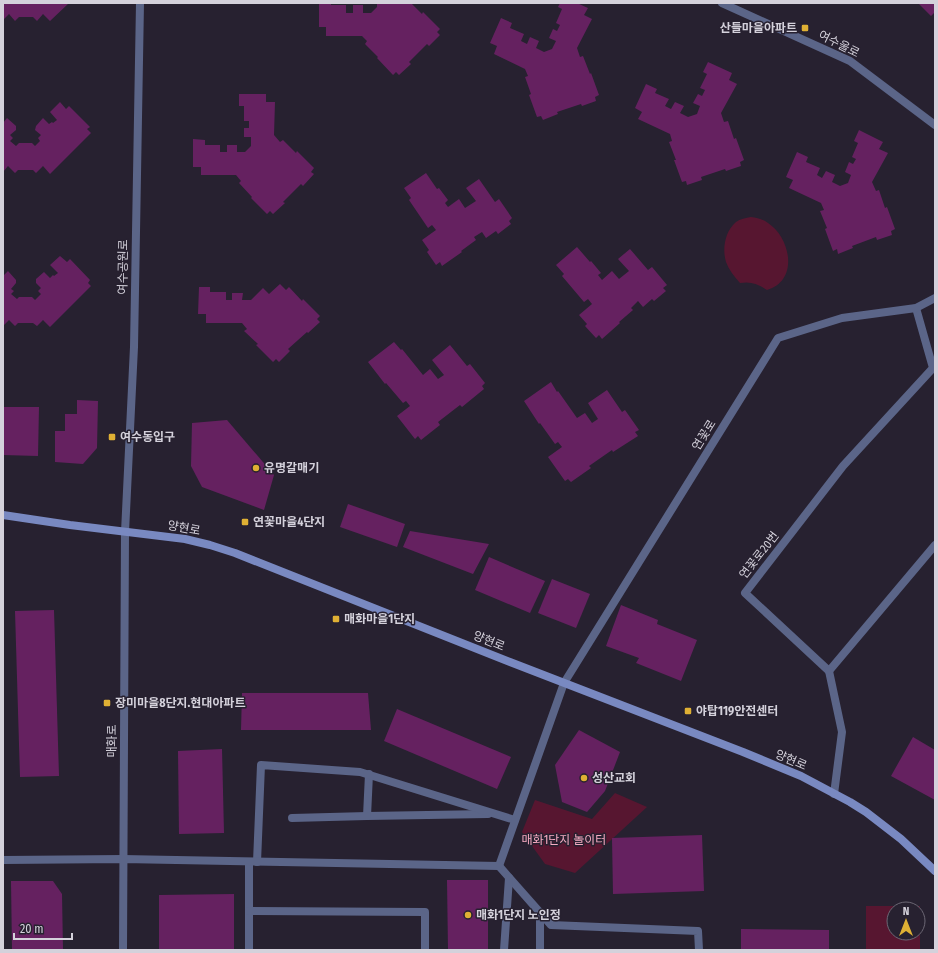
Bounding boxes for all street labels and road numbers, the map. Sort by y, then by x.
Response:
street label: 여수울로 [816,28,862,60]
street label: 여수공원로 [116,239,130,295]
street label: 연꽃로 [689,417,719,453]
street label: 양현로 [166,518,202,538]
street label: 연꽃로20번 [736,529,782,581]
street label: 양현로 [471,628,507,654]
street label: 매화로 [105,724,119,758]
street label: 양현로 [773,747,809,773]

